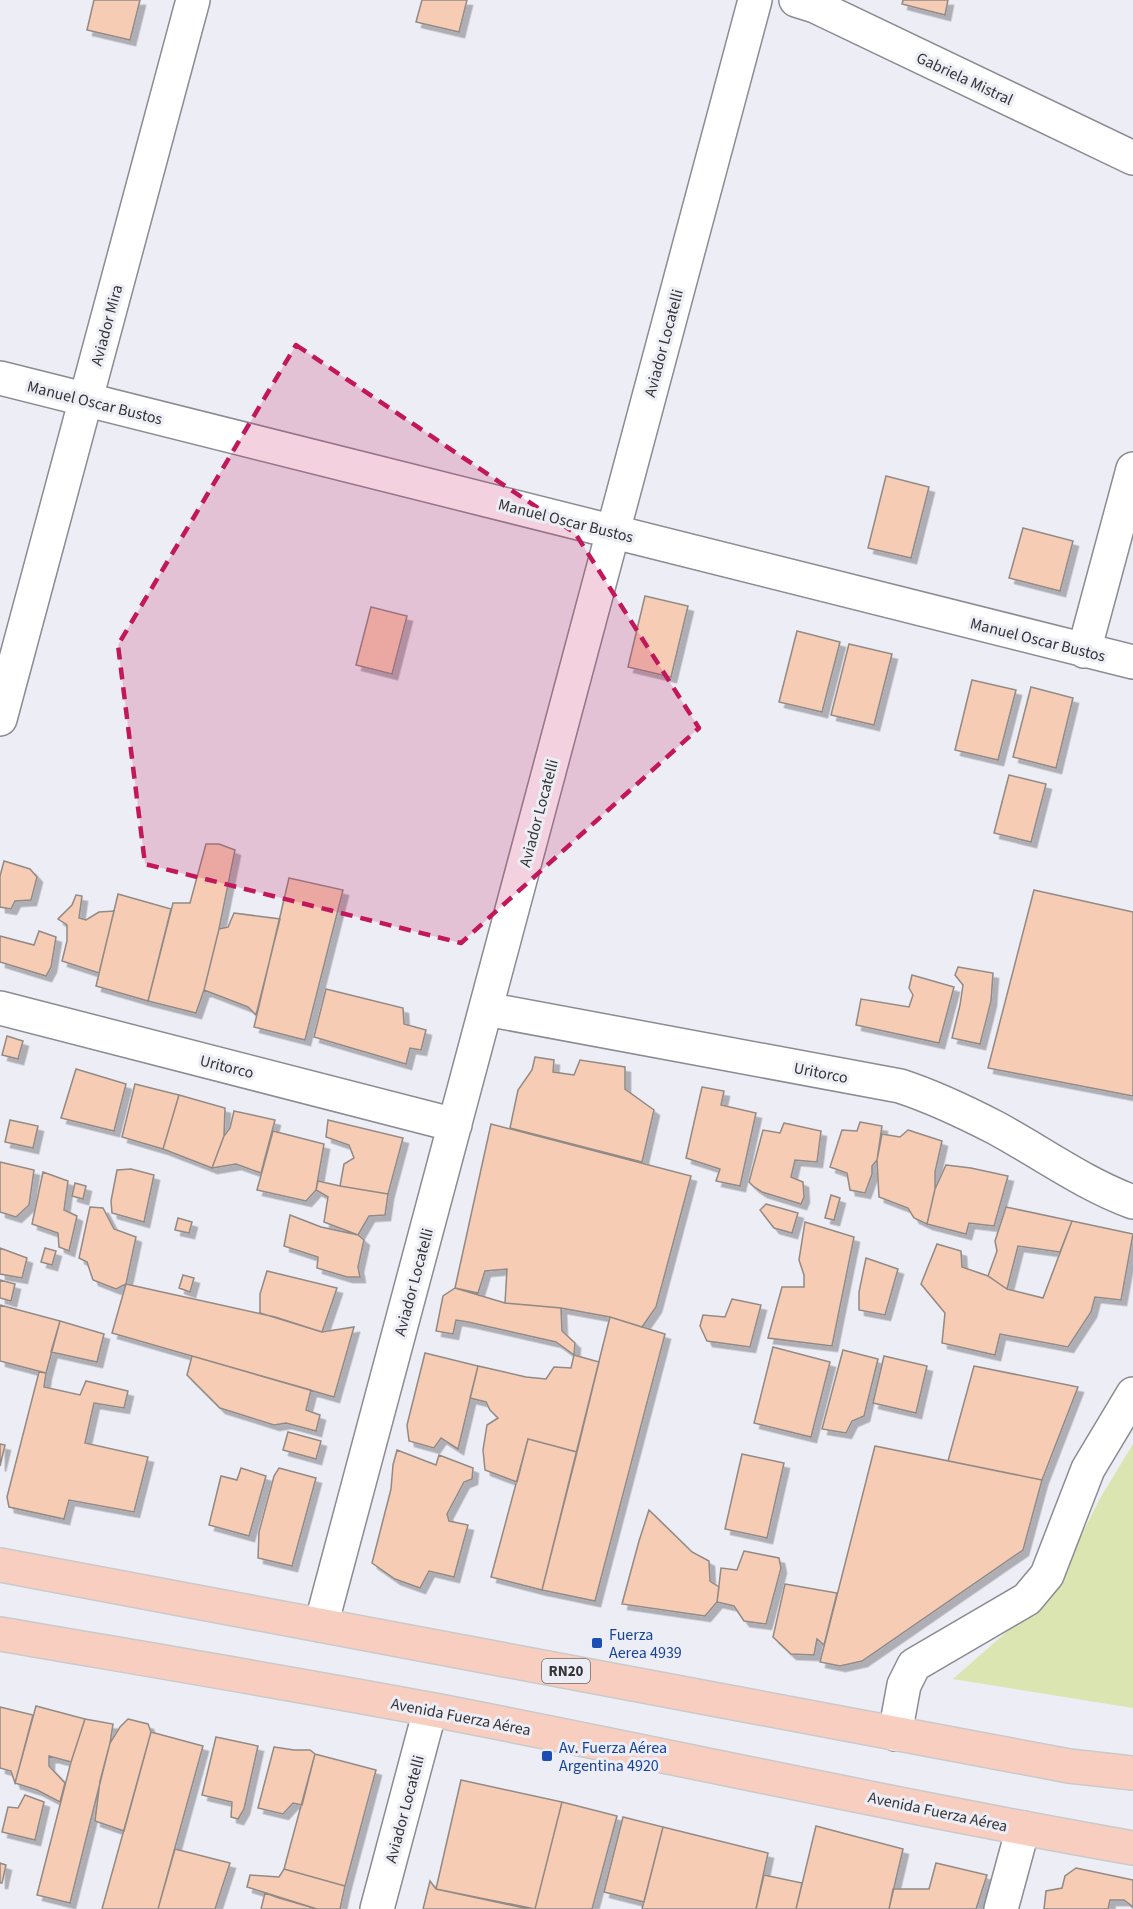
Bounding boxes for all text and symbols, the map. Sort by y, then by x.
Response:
street label: Gabriela Mistral [913,47,1016,111]
street label: Aviador Mira [86,282,128,368]
street label: Aviador Locatelli [639,287,689,400]
street label: Manuel Oscar Bustos [25,376,165,430]
street label: Manuel Oscar Bustos [496,494,636,548]
street label: Manuel Oscar Bustos [968,613,1108,667]
street label: Aviador Locatelli [514,757,564,870]
street label: Uritorco [198,1050,256,1084]
street label: Uritorco [792,1057,850,1089]
street label: Aviador Locatelli [389,1226,439,1339]
place label: Fuerza Aerea 4939 [609,1624,682,1664]
marker: Fuerza Aerea 4939 [590,1636,604,1650]
road number: RN20 [542,1659,590,1683]
street label: Avenida Fuerza Aérea [389,1693,533,1741]
place label: Av. Fuerza Aérea Argentina 4920 [559,1737,667,1777]
marker: Av. Fuerza Aérea Argentina 4920 [540,1749,554,1763]
street label: Aviador Locatelli [380,1753,430,1866]
street label: Avenida Fuerza Aérea [866,1786,1010,1838]

